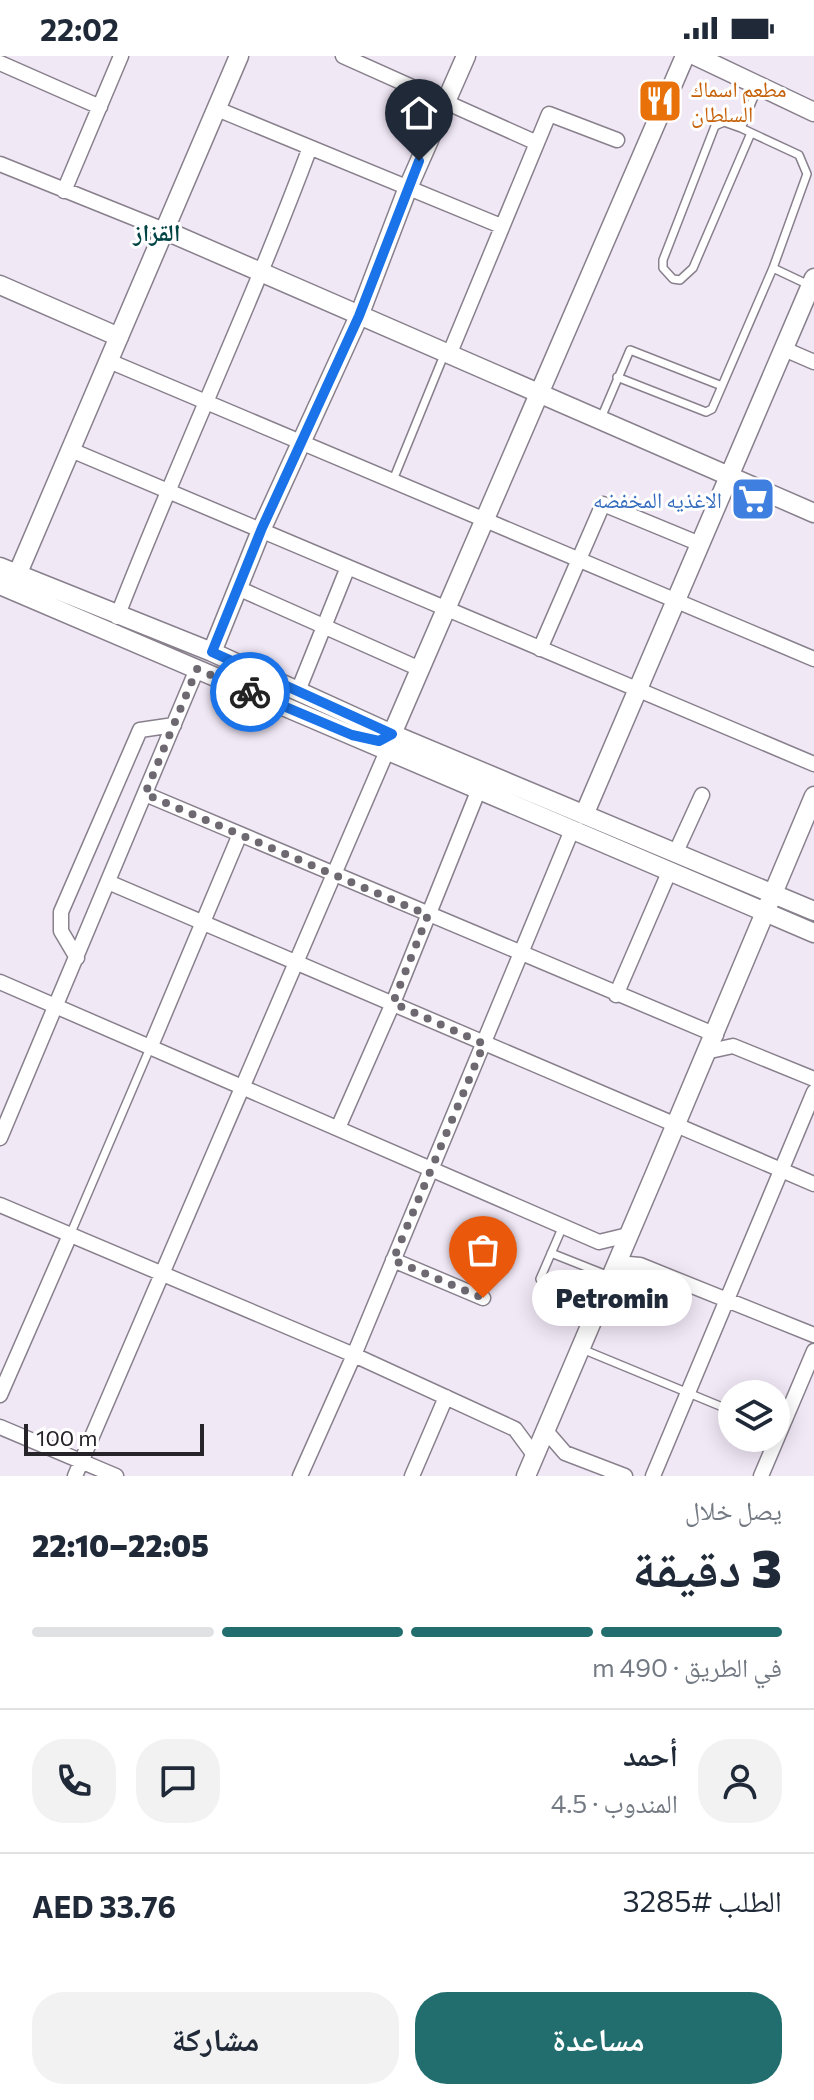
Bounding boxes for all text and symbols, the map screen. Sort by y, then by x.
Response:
text: 22:02 [40,10,119,47]
place label: مطعم اسماك السلطان [691,75,786,128]
restaurant icon: مطعم اسماك السلطان [636,77,684,125]
pin [385,79,453,161]
icon: home [397,91,441,135]
district label: القزاز [132,217,181,246]
supermarket icon: الاغذيه المخفضه [729,475,777,523]
place label: الاغذيه المخفضه [593,486,722,513]
courier [210,652,290,732]
icon: bike [228,670,272,714]
pin [449,1216,517,1298]
icon: bag [461,1228,505,1272]
callout: Petromin [531,1270,691,1326]
text: Petromin [555,1282,669,1313]
map controls [718,1380,790,1452]
button: layers [718,1380,790,1452]
scale bar [24,1420,204,1456]
text: 100 m [36,1424,98,1451]
text: يصل خلال [685,1494,782,1525]
text: 22:05–22:10 [32,1526,209,1563]
text: 3 دقيقة [632,1534,782,1598]
text: في الطريق · 490 m [592,1651,782,1682]
text: أحمد [623,1735,678,1772]
button: phone [32,1739,116,1823]
button: chat [136,1739,220,1823]
button: person [698,1739,782,1823]
text: المندوب · 4.5 [551,1787,678,1818]
text: الطلب #3285 [622,1881,782,1918]
text: AED 33.76 [32,1887,176,1924]
button: مشاركة [32,1992,399,2084]
button: مساعدة [415,1992,782,2084]

